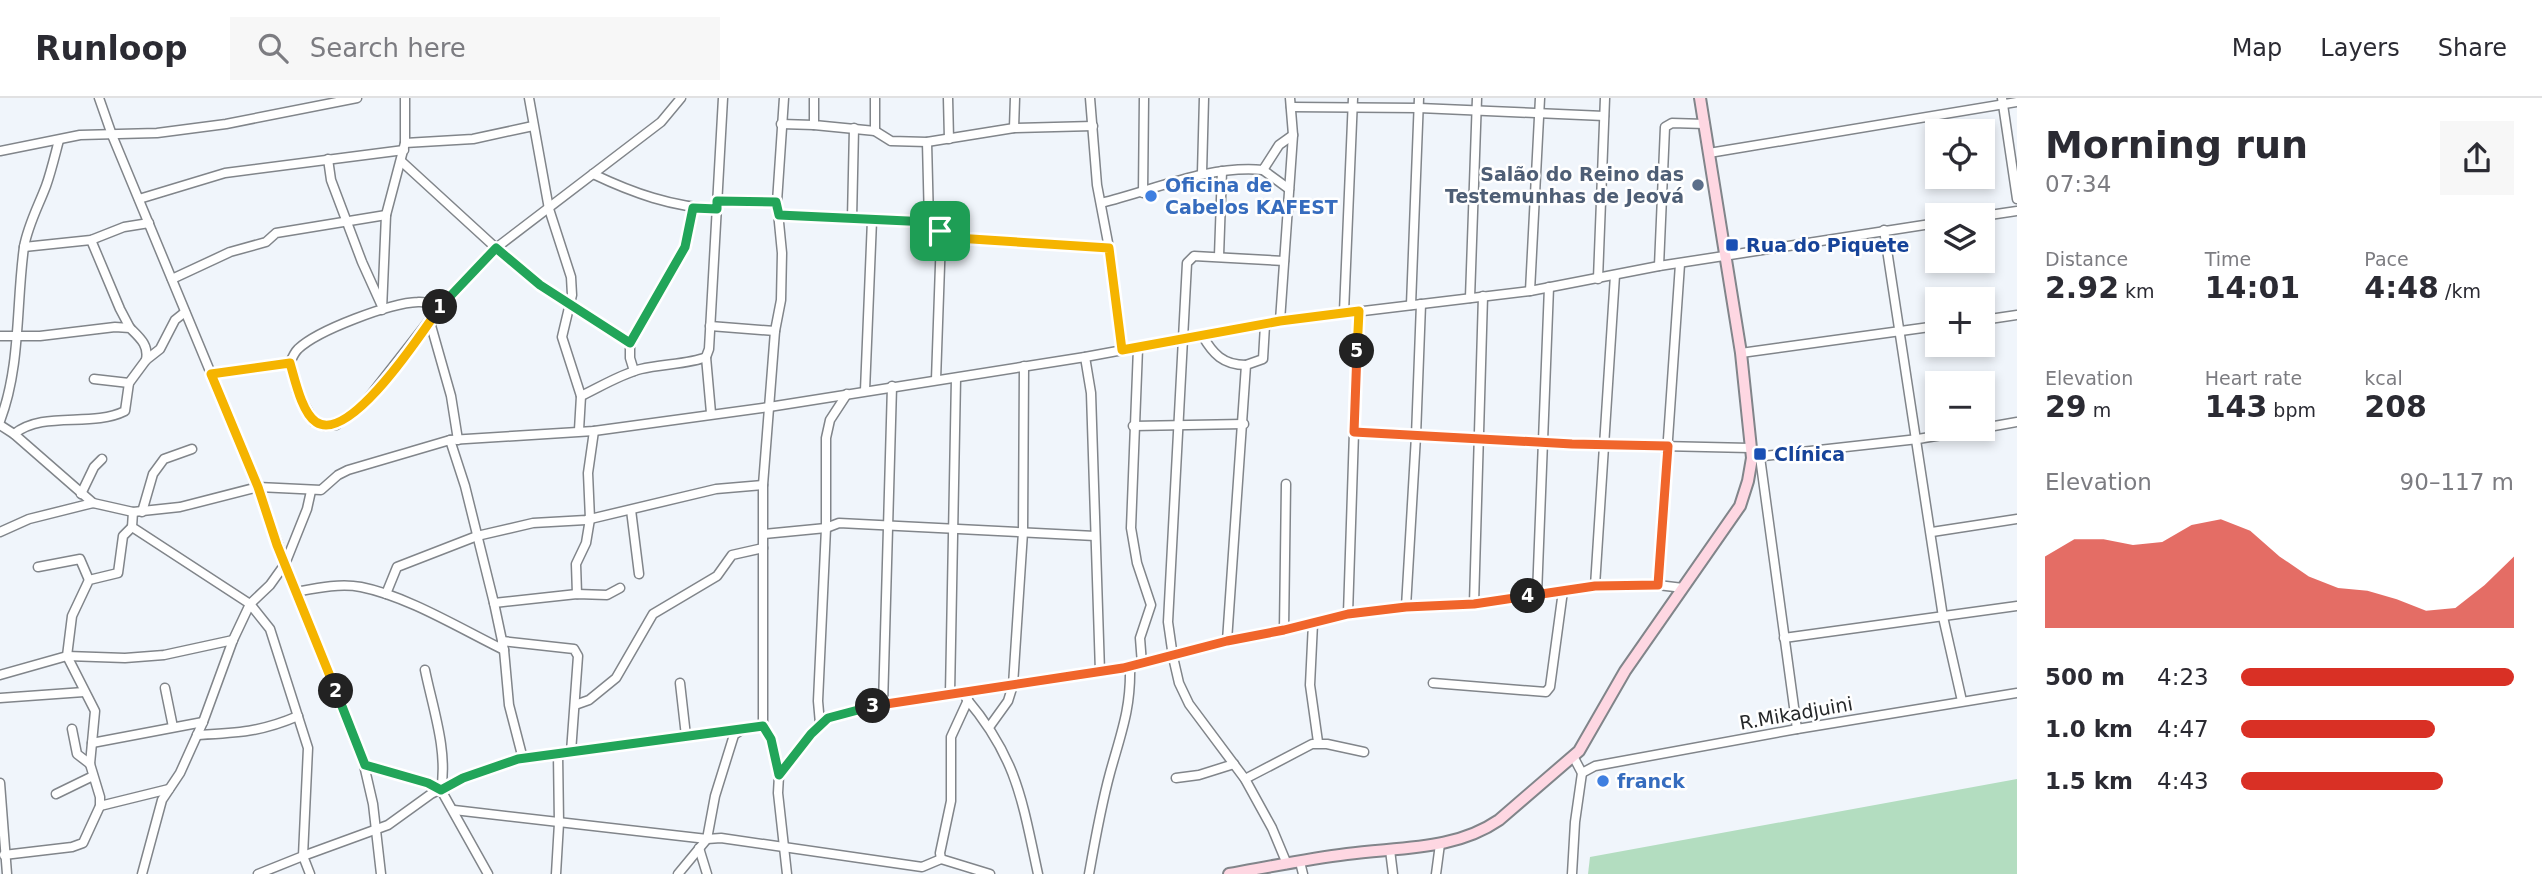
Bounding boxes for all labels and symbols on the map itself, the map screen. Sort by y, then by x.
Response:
place label: Salão do Reino das Testemunhas de Jeová [1445,163,1684,207]
place label: Oficina de Cabelos KAFEST [1165,174,1338,218]
marker: Salão do Reino das Testemunhas de Jeová [1690,177,1706,193]
marker: Oficina de Cabelos KAFEST [1143,188,1159,204]
pin [910,201,970,261]
place label: Rua do Piquete [1746,234,1909,256]
marker: Rua do Piquete [1724,237,1740,253]
pin: 1 [422,290,458,325]
pin: 5 [1340,334,1374,368]
place label: Clínica [1774,443,1845,465]
marker: Clínica [1752,446,1768,462]
pin: 4 [1510,578,1546,614]
pin: 2 [318,674,354,708]
pin: 3 [856,688,890,724]
street label: R.Mikadjuini [1738,692,1854,734]
place label: franck [1617,770,1685,792]
marker: franck [1595,773,1611,789]

